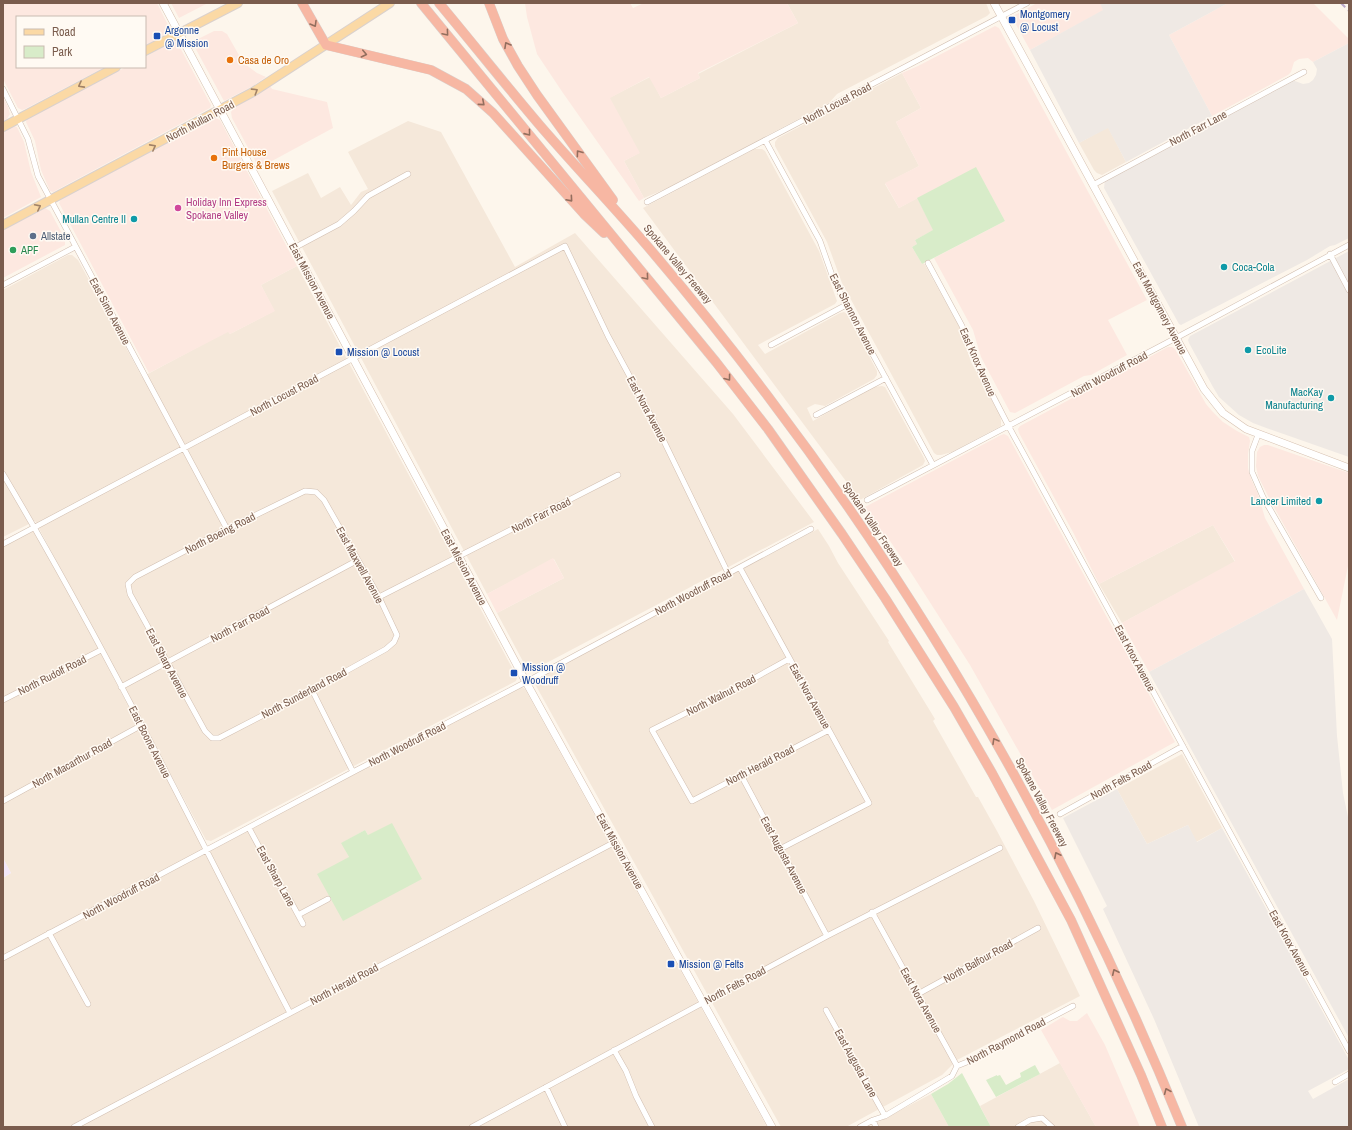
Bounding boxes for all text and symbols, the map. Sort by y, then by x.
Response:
place label: Montgomery @ Locust [1020,7,1071,34]
marker: Montgomery @ Locust [1007,15,1017,25]
legend [16,16,146,68]
one-way arrow [310,20,317,27]
place label: Argonne @ Mission [164,23,208,50]
text: Road [52,24,76,40]
one-way arrow [441,28,448,36]
marker: Argonne @ Mission [152,31,162,41]
one-way arrow [504,42,511,50]
text: Park [52,44,72,60]
one-way arrow [361,49,367,57]
place label: Casa de Oro [238,53,289,67]
marker: Casa de Oro [225,55,235,65]
street label: North Locust Road [801,79,873,127]
one-way arrow [78,81,86,88]
one-way arrow [251,88,258,96]
street label: North Mullan Road [164,97,236,145]
one-way arrow [477,99,485,106]
street label: North Farr Lane [1167,107,1229,149]
one-way arrow [524,129,531,136]
one-way arrow [148,144,156,151]
place label: Pint House Burgers & Brews [222,145,290,172]
one-way arrow [576,150,584,157]
marker: Pint House Burgers & Brews [209,153,219,163]
one-way arrow [565,194,573,202]
place label: Holiday Inn Express Spokane Valley [186,195,267,222]
marker: Holiday Inn Express Spokane Valley [173,203,183,213]
one-way arrow [33,205,41,212]
place label: Mullan Centre II [62,212,126,226]
marker: Mullan Centre II [129,214,139,224]
street label: Spokane Valley Freeway [641,222,716,307]
place label: Allstate [40,229,71,243]
marker: Allstate [28,231,38,241]
street label: East Mission Avenue [286,240,338,322]
place label: APF [20,243,39,257]
marker: APF [8,245,18,255]
street label: East Montgomery Avenue [1130,259,1190,357]
place label: Coca-Cola [1232,260,1275,274]
marker: Coca-Cola [1219,262,1229,272]
street label: East Shannon Avenue [827,271,879,357]
one-way arrow [642,272,649,280]
street label: East Sinto Avenue [86,275,134,347]
street label: East Knox Avenue [957,326,999,398]
place label: EcoLite [1256,343,1287,357]
place label: Mission @ Locust [347,345,420,359]
marker: EcoLite [1243,345,1253,355]
marker: Mission @ Locust [334,347,344,357]
street label: North Woodruff Road [1068,348,1150,400]
street label: North Locust Road [248,371,320,419]
street label: East Nora Avenue [624,374,670,444]
one-way arrow [724,374,731,381]
place label: MacKay Manufacturing [1265,385,1323,412]
marker: MacKay Manufacturing [1326,393,1336,403]
street label: Spokane Valley Freeway [839,479,907,569]
street label: North Farr Road [509,494,573,536]
place label: Lancer Limited [1251,494,1311,508]
marker: Lancer Limited [1314,496,1324,506]
street label: North Boeing Road [182,509,258,557]
street label: East Maxwell Avenue [333,524,387,606]
street label: East Mission Avenue [438,526,490,608]
street label: North Woodruff Road [652,566,734,618]
street label: North Farr Road [208,603,272,645]
street label: East Knox Avenue [1112,622,1158,694]
street label: East Sharp Avenue [143,626,191,700]
street label: North Rudolf Road [16,652,88,698]
place label: Mission @ Woodruff [522,660,565,687]
street label: East Nora Avenue [786,661,834,731]
street label: North Sunderland Road [259,665,349,721]
marker: Mission @ Woodruff [509,668,519,678]
street label: North Walnut Road [684,671,758,719]
street label: East Boone Avenue [126,704,174,780]
street label: North Woodruff Road [366,718,448,770]
street label: North Macarthur Road [30,735,114,791]
one-way arrow [993,738,1000,745]
street label: North Herald Road [723,742,797,788]
street label: Spokane Valley Freeway [1013,755,1072,849]
street label: North Felts Road [1088,757,1154,803]
street label: East Mission Avenue [593,811,647,891]
street label: East Augusta Avenue [758,814,810,896]
street label: East Sharp Lane [254,843,298,909]
one-way arrow [1054,852,1062,860]
street label: North Woodruff Road [80,870,162,922]
street label: East Knox Avenue [1266,907,1314,979]
street label: North Balfour Road [941,936,1015,986]
place label: Mission @ Felts [679,957,744,971]
marker: Mission @ Felts [666,959,676,969]
street label: North Herald Road [308,960,380,1008]
street label: North Felts Road [702,963,768,1007]
street label: East Nora Avenue [897,965,945,1035]
one-way arrow [1112,969,1120,976]
street label: North Raymond Road [964,1014,1048,1068]
street label: East Augusta Lane [832,1026,880,1100]
one-way arrow [1164,1087,1172,1095]

